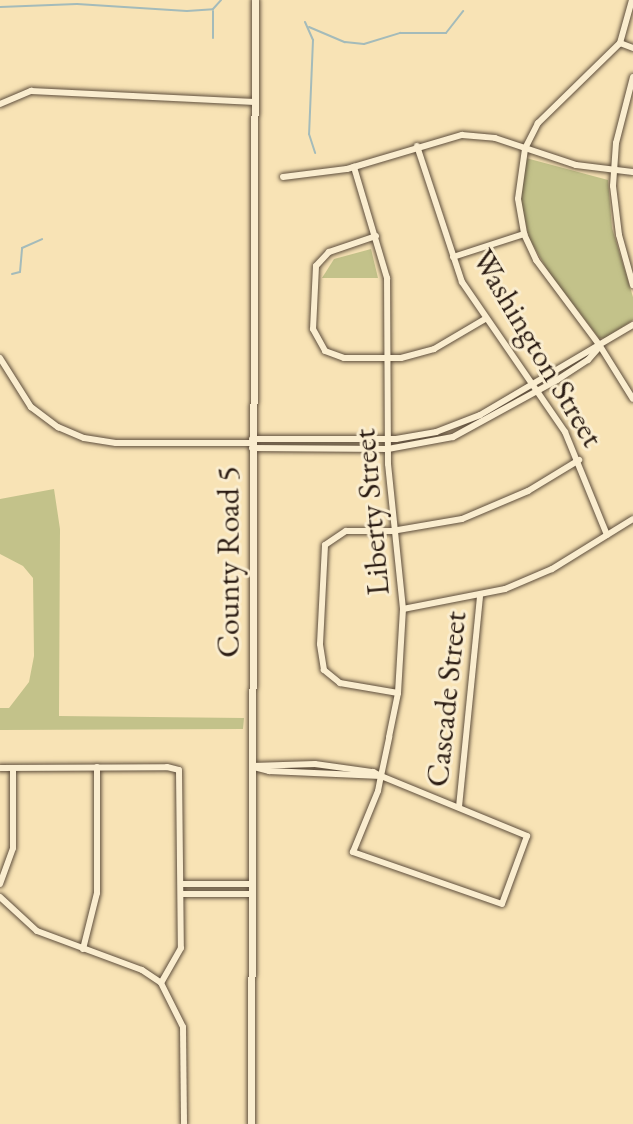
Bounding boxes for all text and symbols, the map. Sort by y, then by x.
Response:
street label: Washington Street [464,242,612,454]
street label: Liberty Street [345,427,397,597]
street label: County Road 5 [209,466,247,658]
street label: Cascade Street [418,609,474,789]

